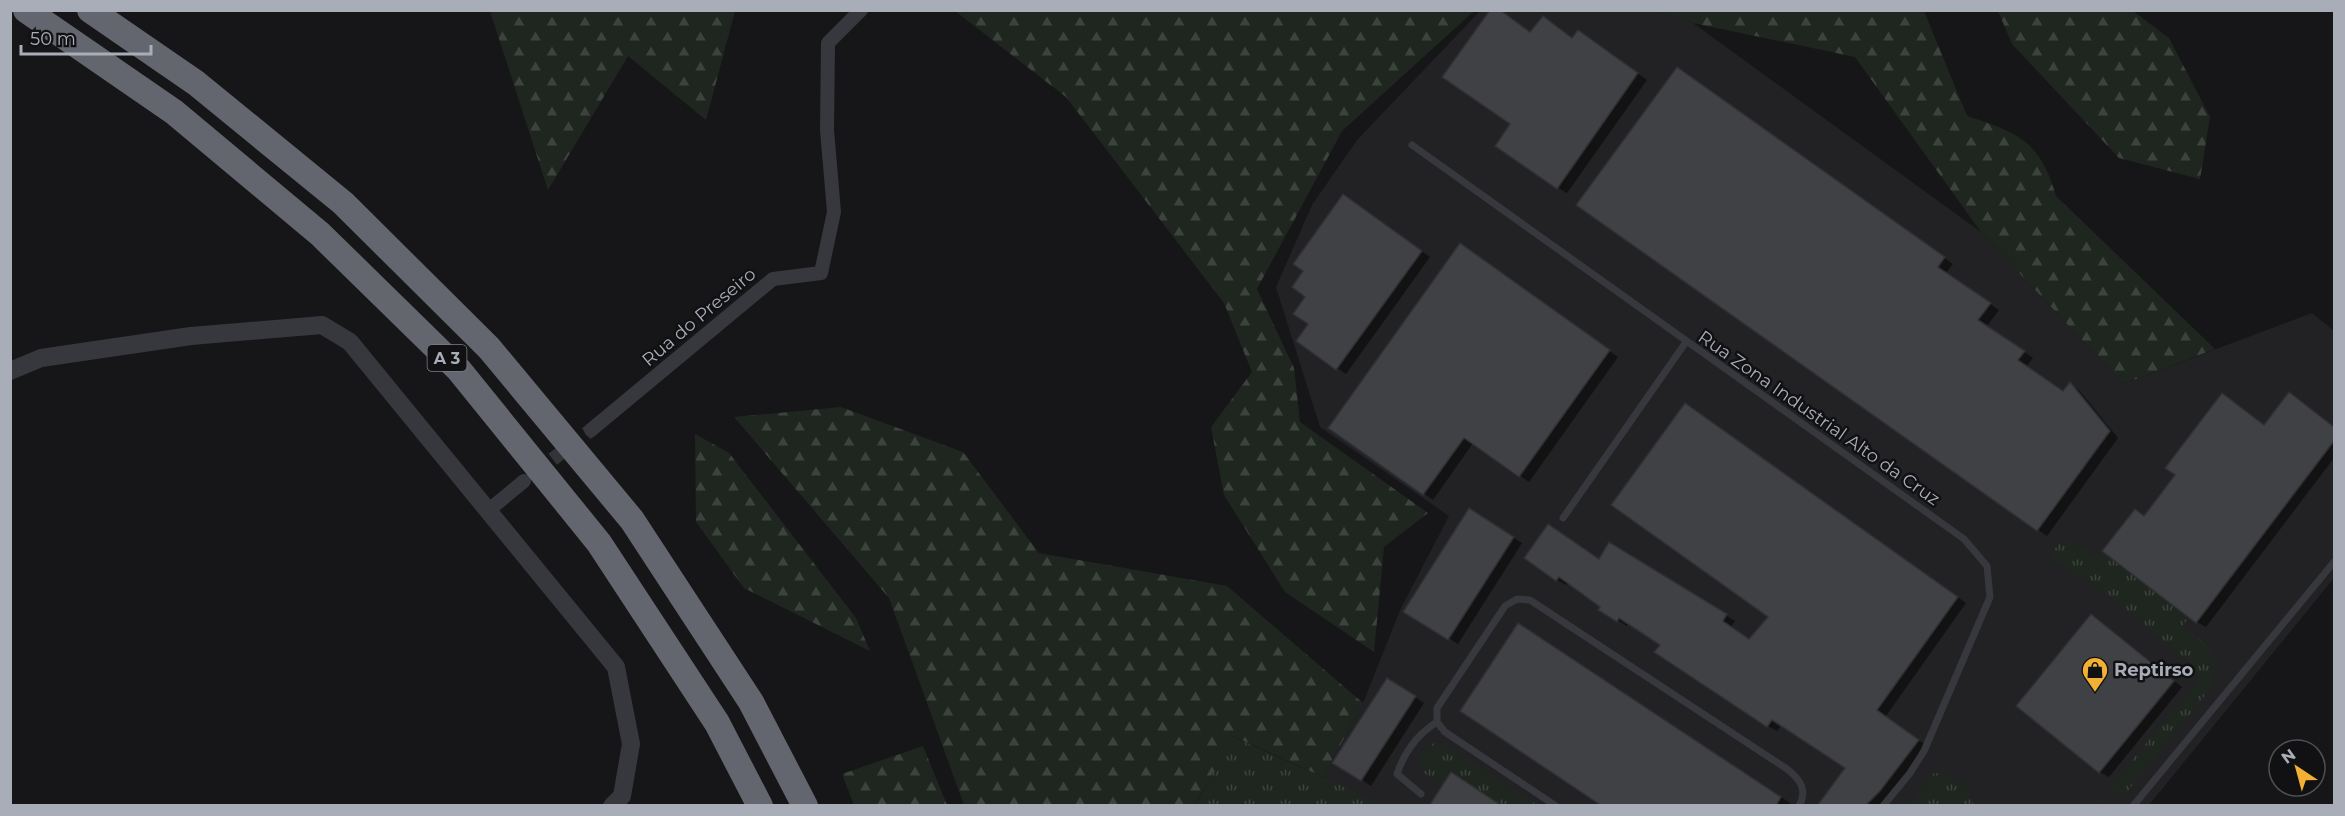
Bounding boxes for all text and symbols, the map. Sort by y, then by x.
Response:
scale bar [21,18,152,56]
text: 50 m [30,28,76,50]
street label: Rua do Preseiro [638,263,760,371]
street label: Rua Zona Industrial Alto da Cruz [1694,326,1944,510]
road number: A 3 [428,345,466,371]
shop icon: Reptirso [2080,655,2110,693]
place label: Reptirso [2114,659,2194,681]
north arrow [2267,738,2327,798]
text: N [2278,745,2299,768]

